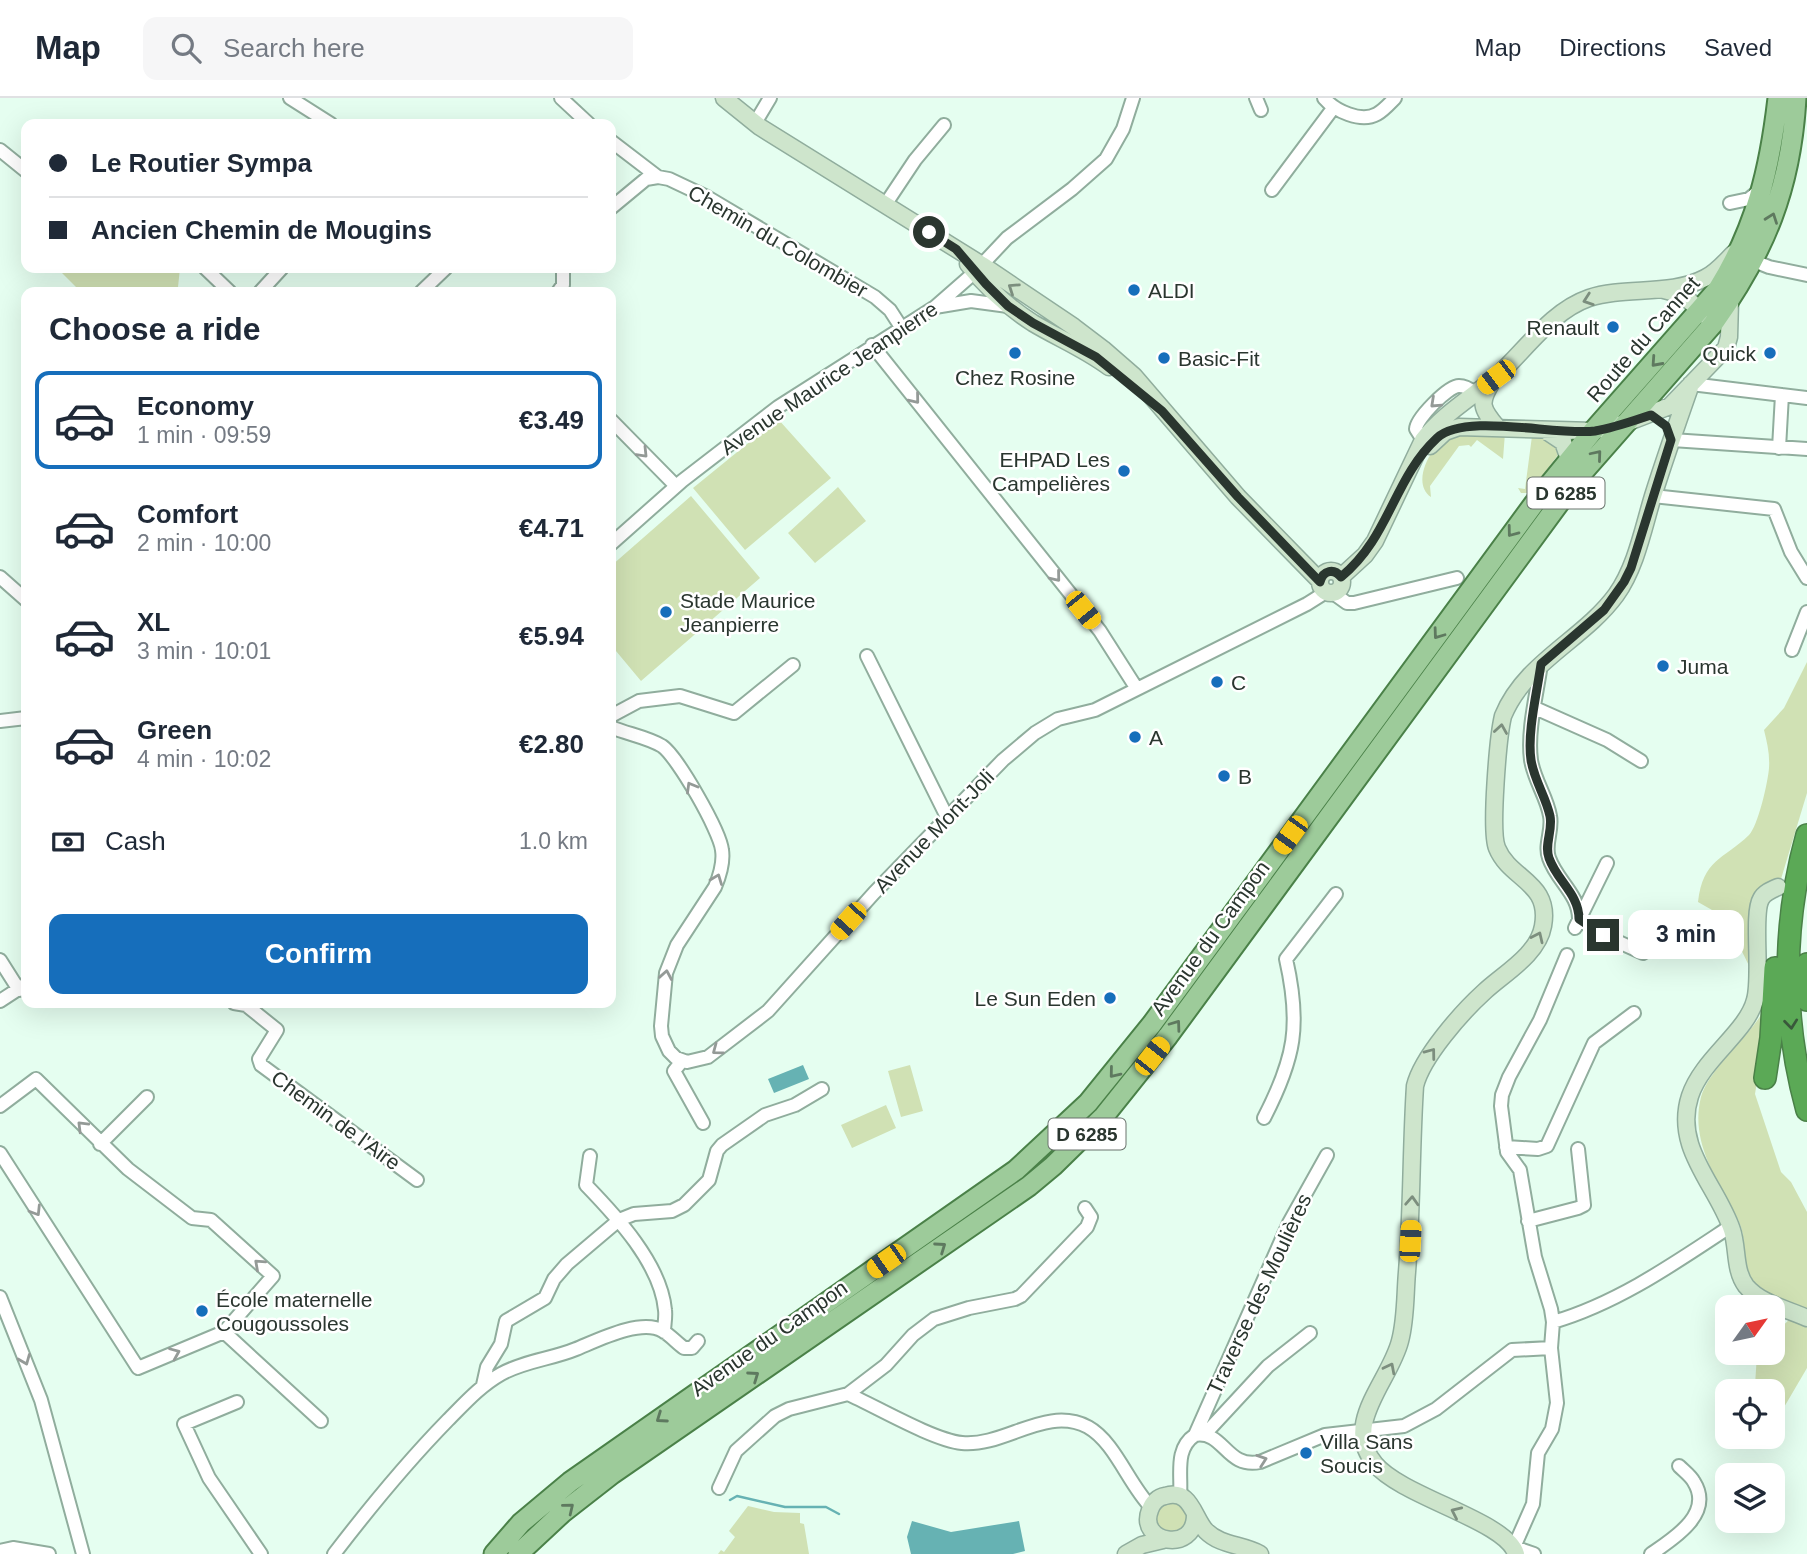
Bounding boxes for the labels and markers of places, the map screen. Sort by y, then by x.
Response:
place label: ALDI [1148,279,1195,302]
marker: ALDI [1126,282,1142,298]
place label: Renault [1527,316,1599,339]
marker: Renault [1605,319,1621,335]
place label: Quick [1702,342,1756,365]
marker: Chez Rosine [1007,345,1023,361]
marker: Quick [1762,345,1778,361]
place label: Basic-Fit [1178,347,1260,370]
marker: Basic-Fit [1156,350,1172,366]
place label: Chez Rosine [955,366,1075,389]
place label: EHPAD Les Campelières [992,448,1110,495]
marker: EHPAD Les Campelières [1116,463,1132,479]
place label: Stade Maurice Jeanpierre [680,589,815,636]
marker: Stade Maurice Jeanpierre [658,604,674,620]
place label: Juma [1677,655,1729,678]
marker: Juma [1655,658,1671,674]
place label: C [1231,671,1246,694]
marker: C [1209,674,1225,690]
place label: A [1149,726,1163,749]
marker: A [1127,729,1143,745]
place label: B [1238,765,1252,788]
marker: B [1216,768,1232,784]
place label: Le Sun Eden [975,987,1096,1010]
marker: Le Sun Eden [1102,990,1118,1006]
place label: École maternelle Cougoussoles [216,1288,372,1335]
marker: École maternelle Cougoussoles [194,1303,210,1319]
place label: Villa Sans Soucis [1320,1430,1413,1477]
marker: Villa Sans Soucis [1298,1445,1314,1461]

